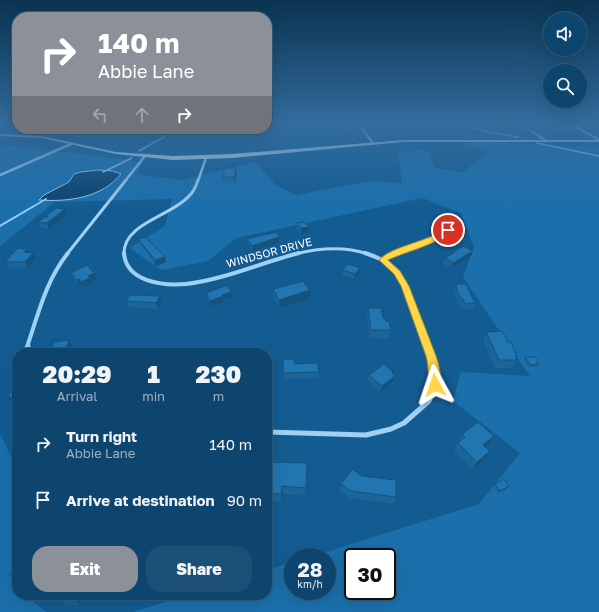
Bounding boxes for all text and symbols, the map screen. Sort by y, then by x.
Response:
map controls [543,12,587,108]
button: sound [543,12,587,56]
text: 140 m [98,26,180,59]
icon: right [32,28,84,80]
text: Abbie Lane [98,60,194,82]
button: search [543,64,587,108]
icon: left [89,104,111,126]
icon: ahead [131,104,153,126]
icon: right [173,104,195,126]
pin [431,213,465,247]
icon: arrive [437,219,459,241]
street label: WINDSOR DRIVE [225,234,314,270]
text: 20:29 [43,359,112,388]
text: 1 [147,359,160,388]
text: 230 [196,359,241,388]
position arrow [414,364,456,406]
text: Arrival [57,388,97,404]
text: min [142,388,165,404]
text: m [213,388,224,404]
text: Turn right [66,427,137,445]
icon: right [32,433,54,455]
text: 140 m [209,435,252,453]
text: Abbie Lane [66,445,135,461]
icon: arrive [32,489,54,511]
text: Arrive at destination [66,491,215,509]
text: 90 m [227,491,262,509]
button: Exit [32,546,138,592]
button: Share [146,546,252,592]
speed limit sign: 30 [344,548,396,600]
text: 28 [297,557,322,581]
text: km/h [297,578,323,590]

